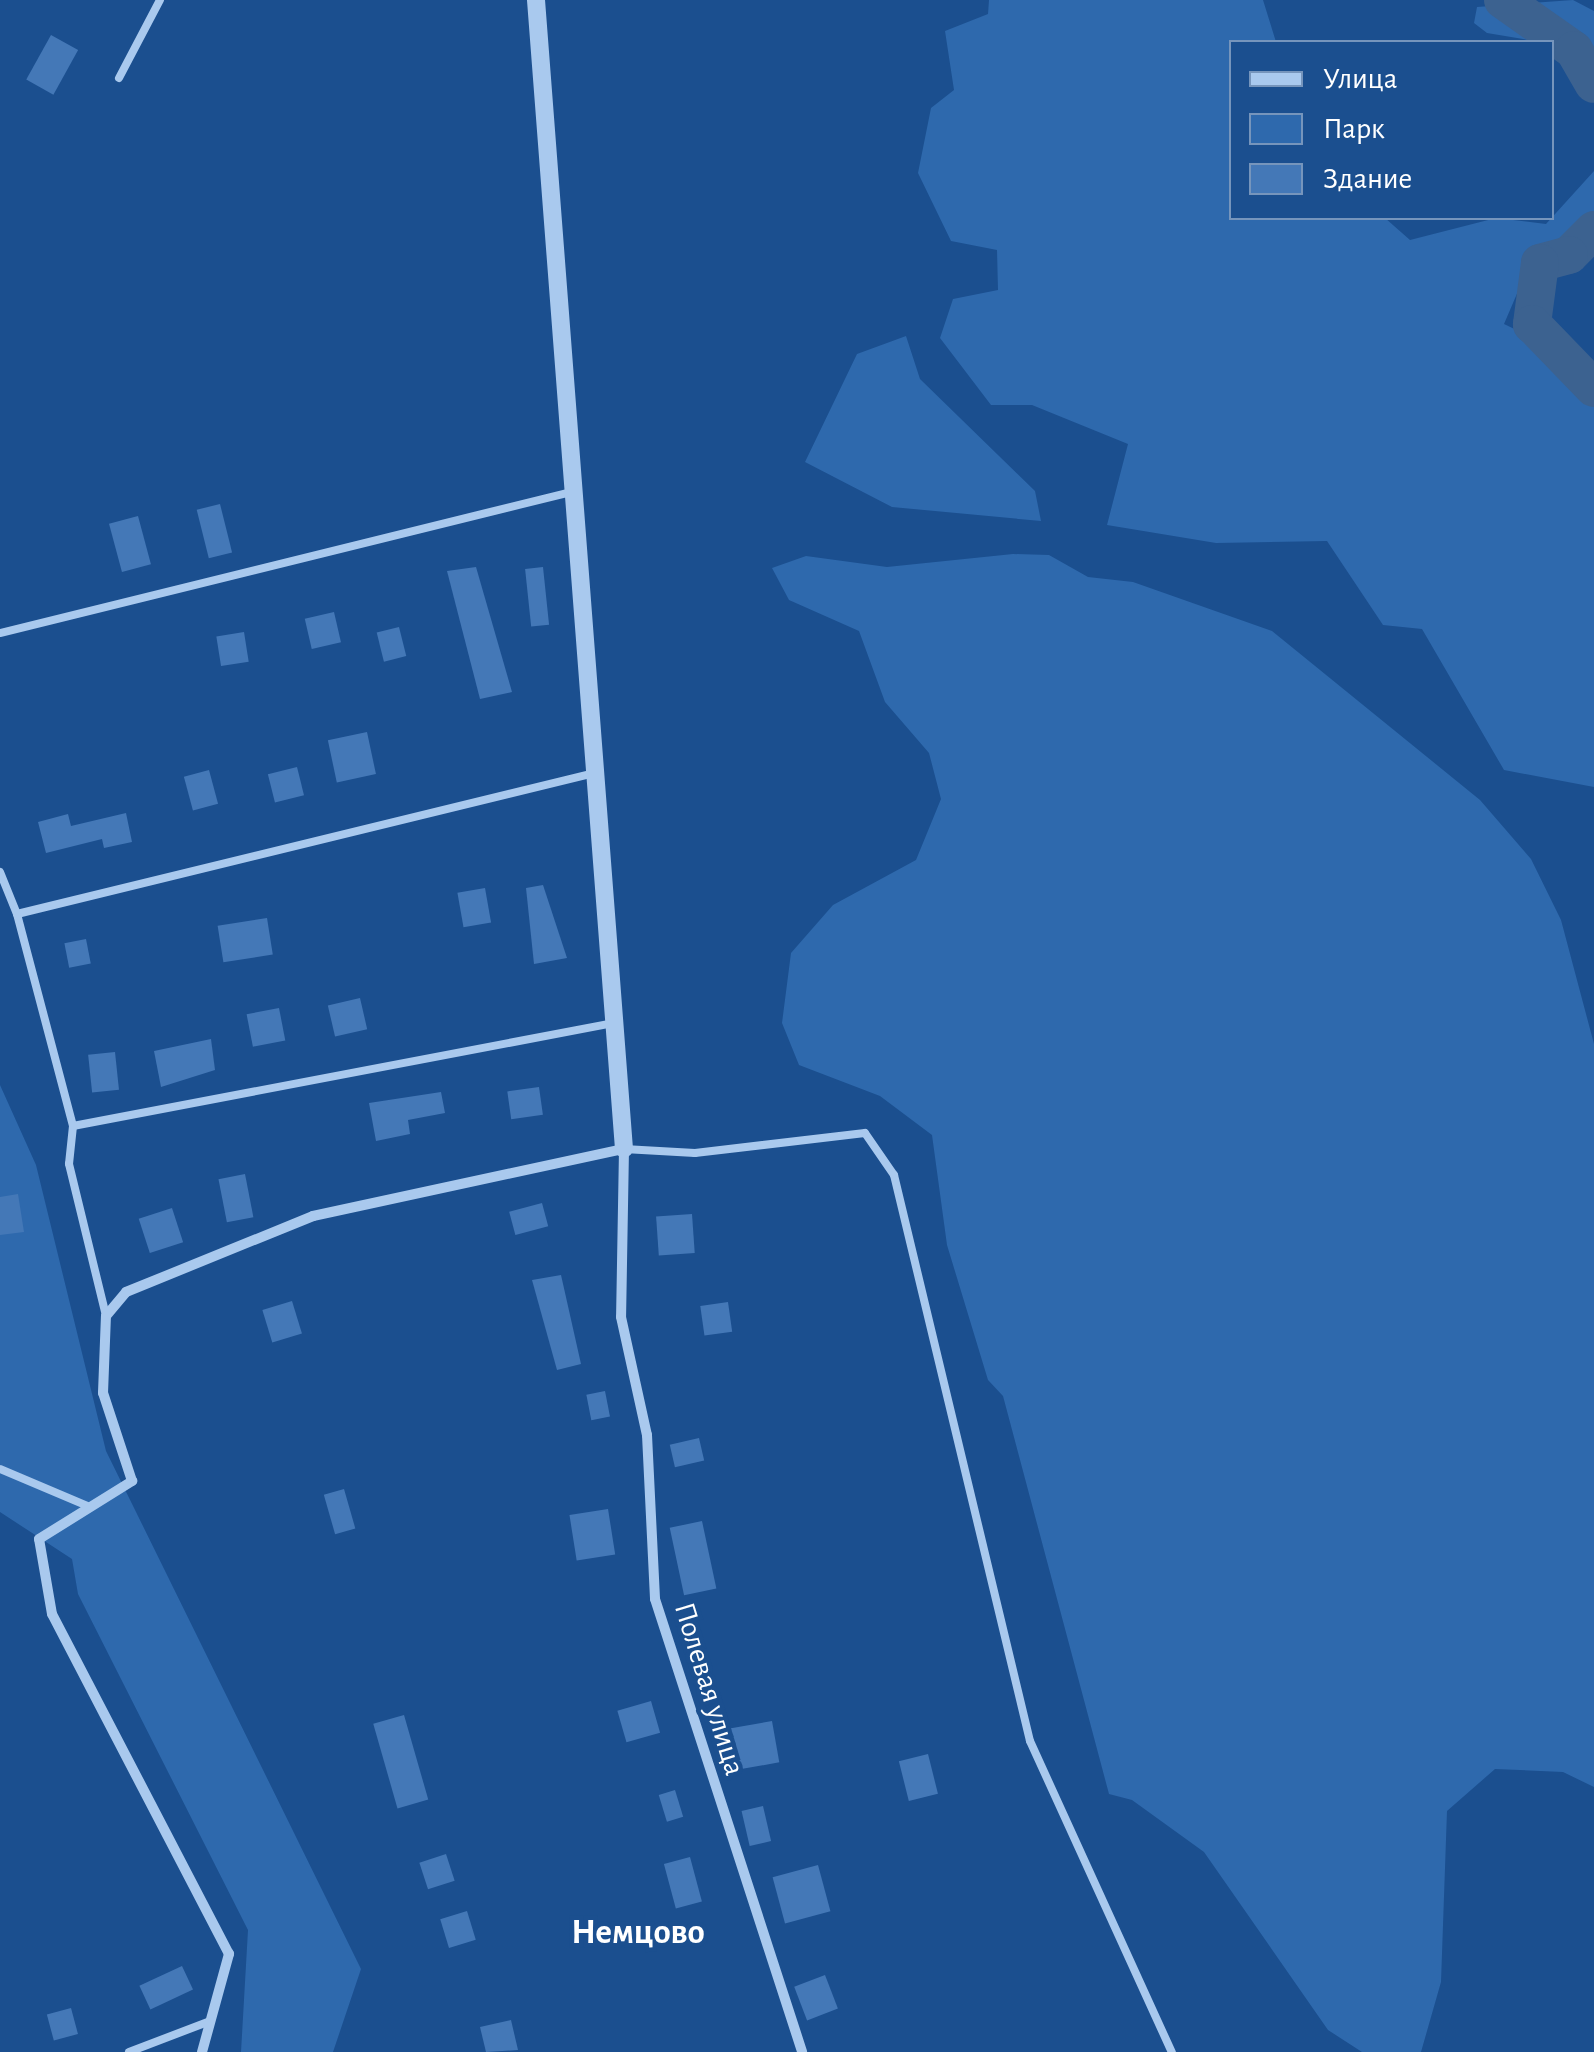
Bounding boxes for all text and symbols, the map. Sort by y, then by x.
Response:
legend [1229,40,1554,220]
text: Улица [1323,64,1398,94]
text: Парк [1323,114,1385,144]
text: Здание [1323,164,1412,194]
street label: Полевая улица [666,1598,752,1780]
district label: Немцово [571,1912,705,1954]

